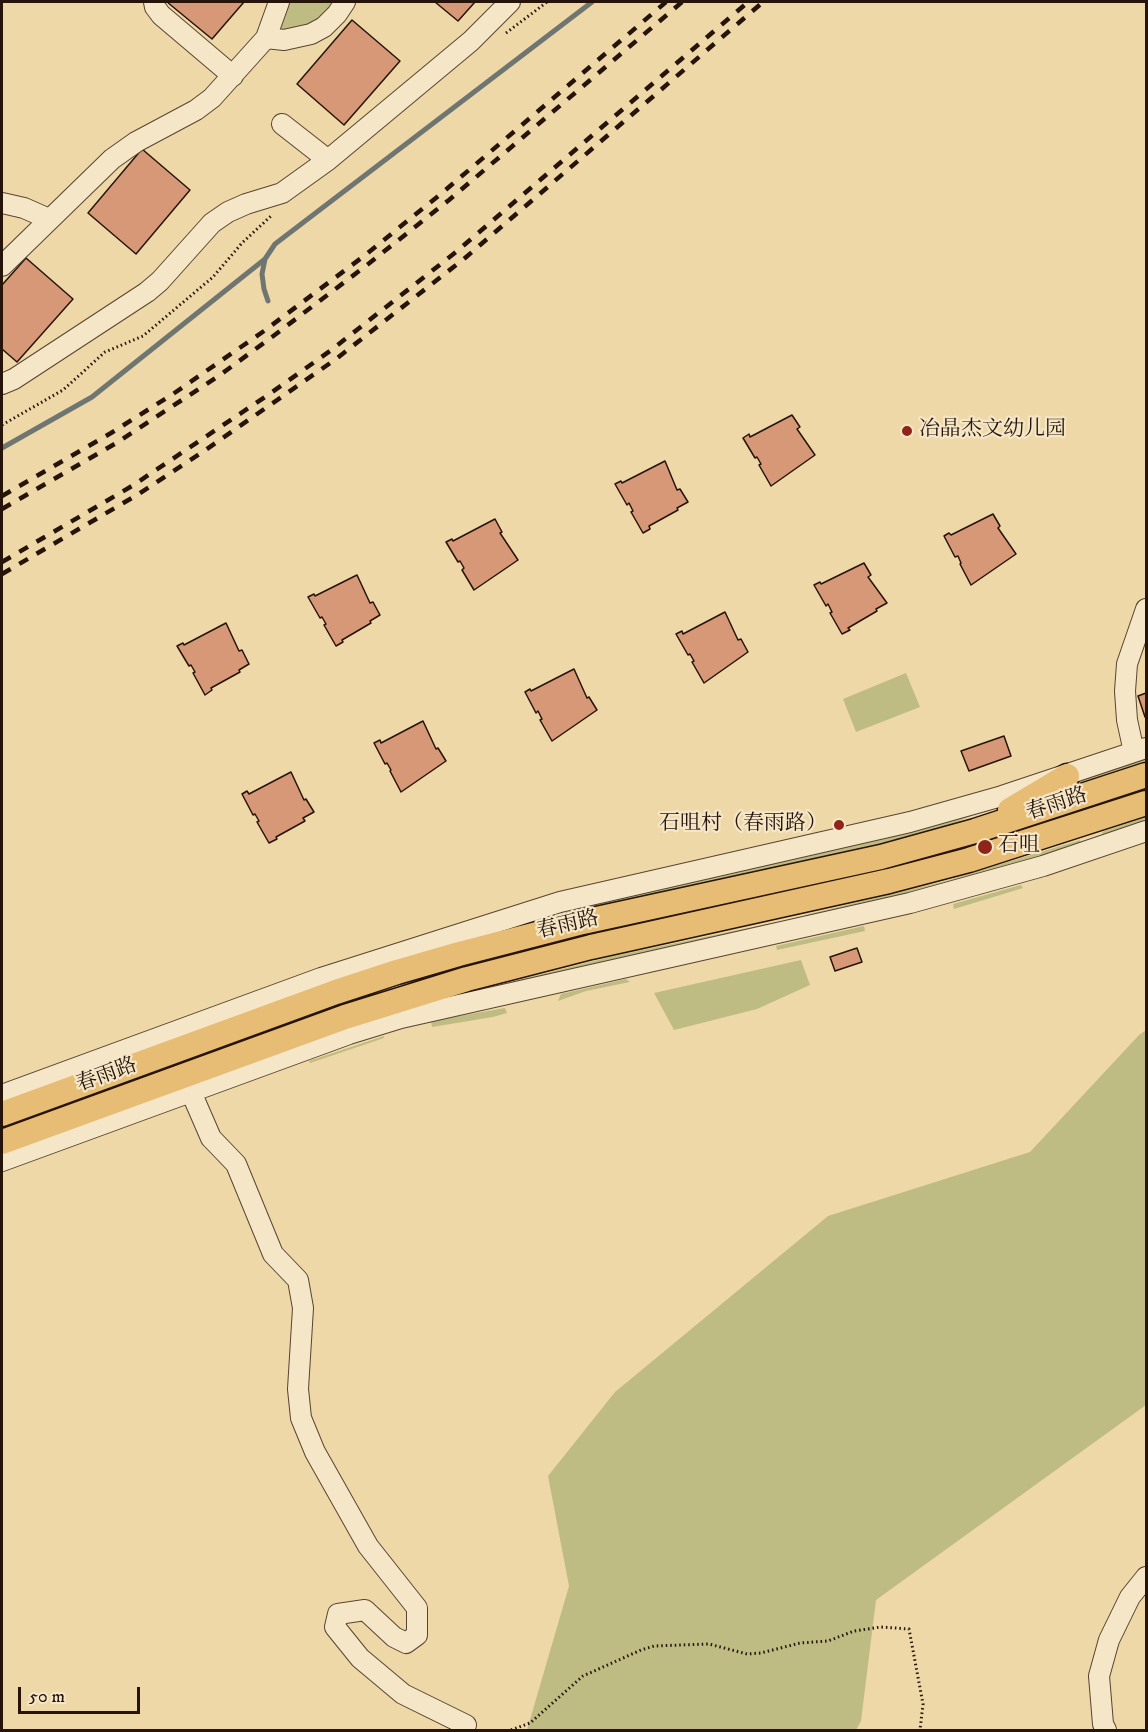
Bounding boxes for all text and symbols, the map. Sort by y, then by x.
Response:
place label: 冶晶杰文幼儿园 [919,418,1066,444]
marker: 冶晶杰文幼儿园 [900,424,914,438]
street label: 春雨路 [1023,783,1091,827]
place label: 石咀村（春雨路） [659,812,827,838]
marker: 石咀村（春雨路） [832,818,846,832]
place label: 石咀 [998,834,1040,860]
marker: 石咀 [976,838,994,856]
street label: 春雨路 [534,907,602,945]
street label: 春雨路 [73,1053,141,1099]
scale bar [21,1675,142,1713]
text: 50 m [29,1686,65,1708]

